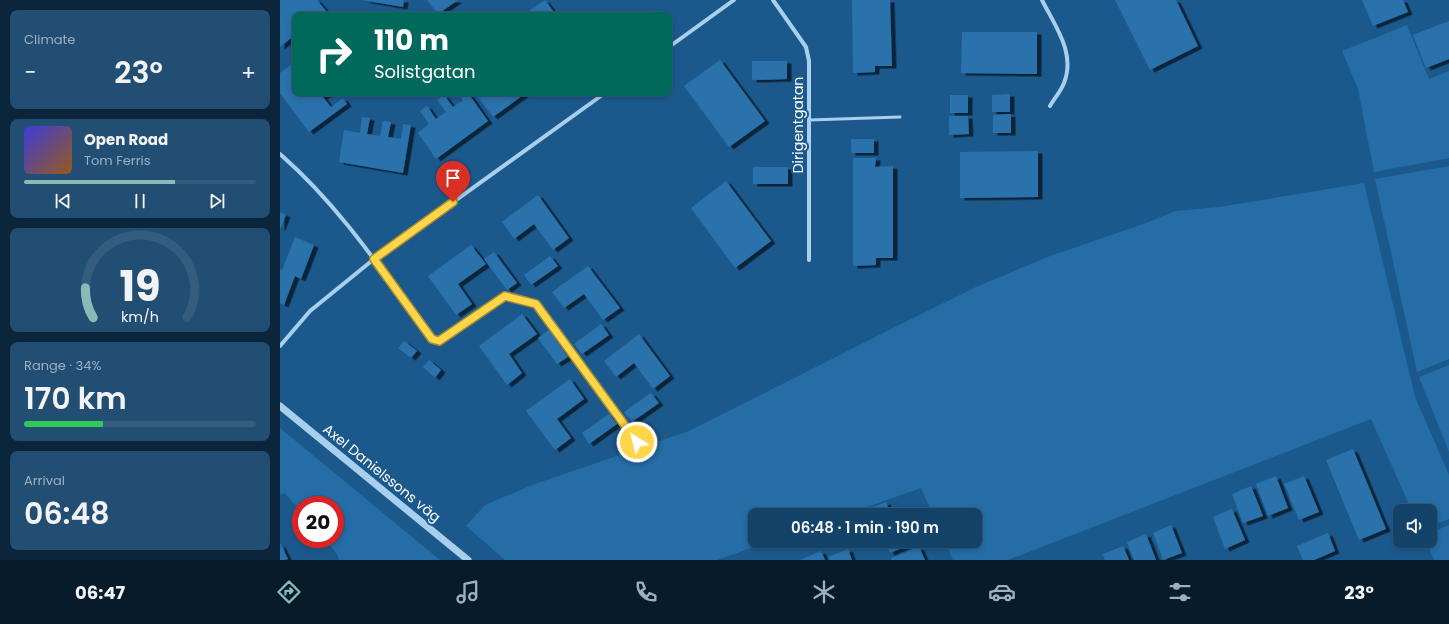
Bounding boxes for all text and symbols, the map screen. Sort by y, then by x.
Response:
text: 110 m [374,21,449,60]
icon: right [308,28,360,80]
text: Climate [24,30,75,49]
text: 23° [114,51,163,94]
text: − [24,57,36,88]
text: + [241,57,256,88]
text: Solistgatan [374,59,475,84]
street label: Dirigentgatan [788,77,808,173]
text: Open Road [84,129,168,150]
text: Tom Ferris [84,151,151,170]
pin [436,161,470,202]
icon: arrive [442,167,464,189]
icon: previous [52,190,74,212]
icon: pause [129,190,151,212]
icon: next [206,190,228,212]
text: 19 [119,257,161,316]
text: km/h [121,307,159,327]
text: Range · 34% [24,356,101,375]
text: 170 km [24,377,127,420]
street label: Axel Danielssons väg [319,419,445,527]
position arrow [616,421,658,463]
text: Arrival [24,471,65,490]
text: 06:48 [24,492,110,535]
speed limit sign: 20 [292,496,344,548]
map controls [1393,504,1437,548]
button: sound [1393,504,1437,548]
text: 06:48 · 1 min · 190 m [791,517,939,538]
icon: directions [275,578,303,606]
icon: music [454,578,482,606]
icon: phone [632,578,660,606]
icon: climate [810,578,838,606]
icon: car [988,578,1016,606]
icon: filters [1166,578,1194,606]
text: 06:47 [75,580,125,605]
text: 23° [1344,580,1374,605]

